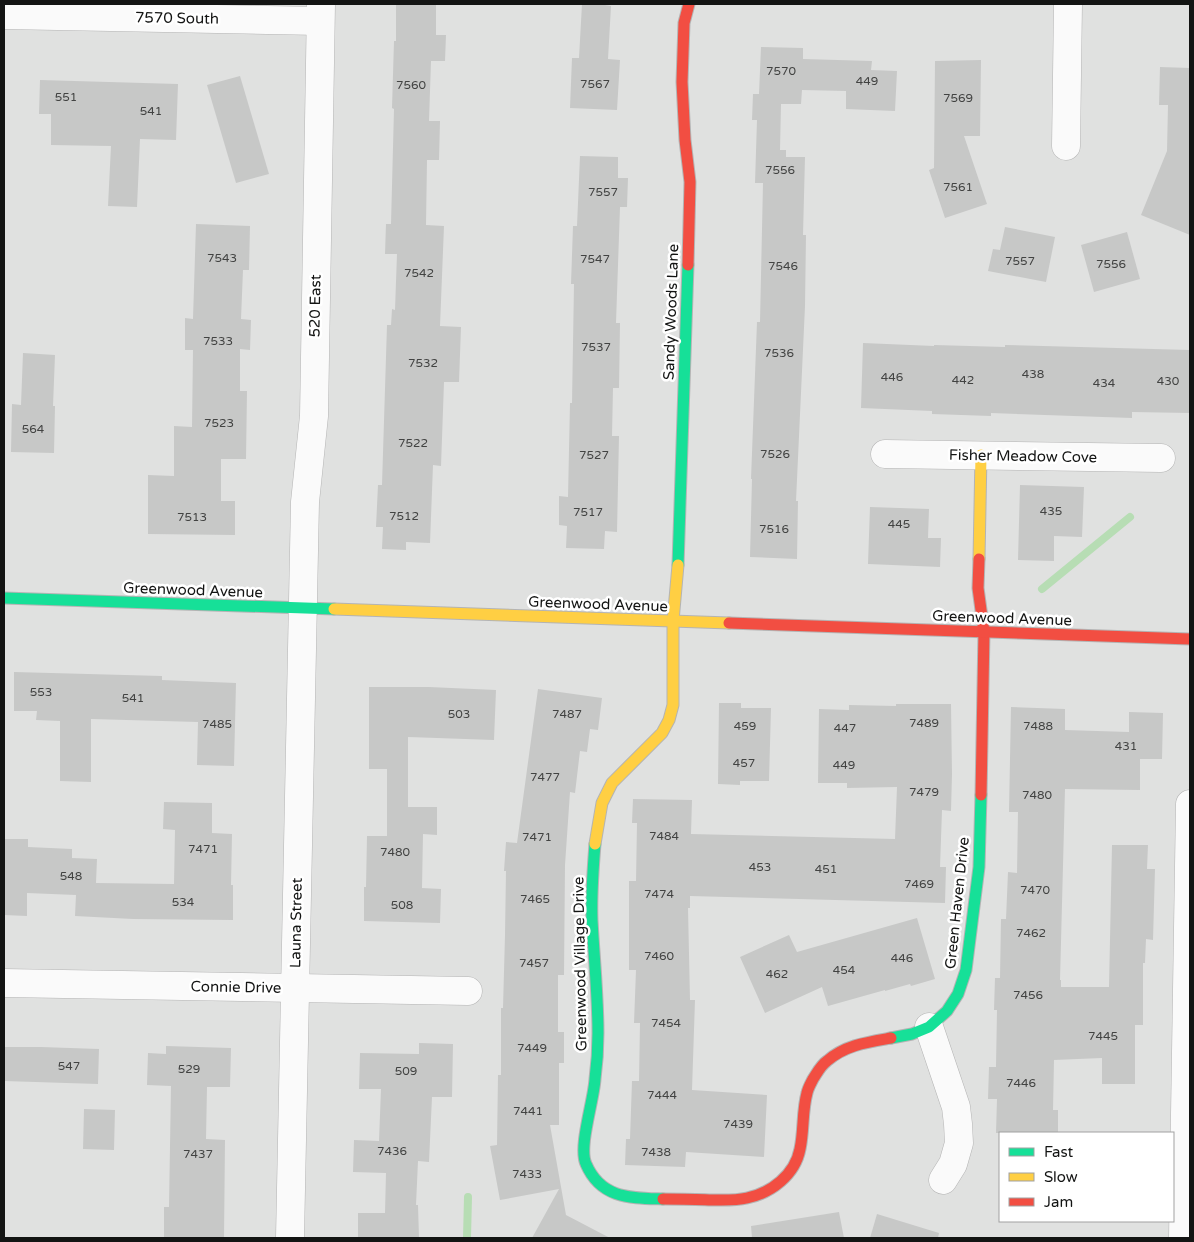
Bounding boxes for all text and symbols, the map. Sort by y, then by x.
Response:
street label: 7570 South [135,8,219,28]
house number: 7570 [766,64,797,78]
house number: 449 [856,74,878,88]
house number: 7567 [580,77,610,91]
house number: 7560 [396,78,427,92]
house number: 551 [55,90,77,104]
house number: 7569 [943,91,973,105]
house number: 541 [140,104,162,118]
house number: 7556 [765,163,795,177]
house number: 7561 [943,180,973,194]
house number: 7557 [588,185,618,199]
street label: Sandy Woods Lane [660,244,682,380]
house number: 7543 [207,251,237,265]
house number: 7547 [580,252,610,266]
house number: 7557 [1005,254,1035,268]
house number: 7556 [1096,257,1126,271]
house number: 7546 [768,259,798,273]
house number: 7542 [404,266,434,280]
street label: 520 East [305,274,325,338]
house number: 7533 [203,334,233,348]
house number: 7537 [581,340,611,354]
house number: 7536 [764,346,794,360]
house number: 7532 [408,356,438,370]
house number: 438 [1022,367,1044,381]
house number: 446 [881,370,903,384]
house number: 442 [952,373,974,387]
house number: 430 [1157,374,1180,388]
house number: 434 [1093,376,1116,390]
house number: 7523 [204,416,234,430]
house number: 564 [22,422,45,436]
house number: 7522 [398,436,428,450]
street label: Fisher Meadow Cove [949,446,1097,466]
house number: 7526 [760,447,790,461]
house number: 7527 [579,448,609,462]
house number: 435 [1040,504,1062,518]
house number: 7517 [573,505,603,519]
house number: 7512 [389,509,419,523]
house number: 7513 [177,510,207,524]
house number: 445 [888,517,910,531]
house number: 7516 [759,522,789,536]
street label: Greenwood Avenue [123,579,263,601]
street label: Greenwood Avenue [528,593,668,615]
street label: Greenwood Avenue [932,607,1072,629]
house number: 553 [30,685,52,699]
house number: 541 [122,691,144,705]
house number: 503 [448,707,470,721]
house number: 7487 [552,707,582,721]
house number: 7489 [909,716,939,730]
house number: 7485 [202,717,232,731]
house number: 459 [734,719,756,733]
house number: 7488 [1023,719,1053,733]
house number: 447 [834,721,856,735]
house number: 431 [1115,739,1137,753]
house number: 457 [733,756,755,770]
house number: 449 [833,758,855,772]
house number: 7477 [530,770,560,784]
house number: 7479 [909,785,939,799]
house number: 7480 [1022,788,1053,802]
house number: 7484 [649,829,680,843]
house number: 7471 [522,830,552,844]
street label: Green Haven Drive [941,836,973,970]
house number: 7471 [188,842,218,856]
house number: 7480 [380,845,411,859]
house number: 453 [749,860,771,874]
house number: 451 [815,862,837,876]
house number: 548 [60,869,82,883]
street label: Greenwood Village Drive [569,876,591,1052]
street label: Launa Street [286,877,306,968]
house number: 7469 [904,877,934,891]
house number: 7470 [1020,883,1051,897]
house number: 7474 [644,887,675,901]
house number: 7465 [520,892,550,906]
house number: 534 [172,895,195,909]
house number: 508 [391,898,413,912]
house number: 7462 [1016,926,1046,940]
house number: 7460 [644,949,675,963]
house number: 446 [891,951,913,965]
house number: 7457 [519,956,549,970]
house number: 454 [833,963,856,977]
house number: 462 [766,967,788,981]
street label: Connie Drive [191,977,281,997]
house number: 7456 [1013,988,1043,1002]
house number: 7454 [651,1016,682,1030]
house number: 7445 [1088,1029,1118,1043]
house number: 7449 [517,1041,547,1055]
house number: 547 [58,1059,80,1073]
house number: 529 [178,1062,200,1076]
house number: 509 [395,1064,417,1078]
house number: 7446 [1006,1076,1036,1090]
house number: 7444 [647,1088,678,1102]
house number: 7441 [513,1104,543,1118]
house number: 7439 [723,1117,753,1131]
legend [999,1132,1174,1222]
text: Fast [1044,1143,1074,1161]
house number: 7436 [377,1144,407,1158]
house number: 7438 [641,1145,671,1159]
house number: 7437 [183,1147,213,1161]
house number: 7433 [512,1167,542,1181]
text: Slow [1044,1168,1078,1186]
text: Jam [1044,1193,1073,1211]

